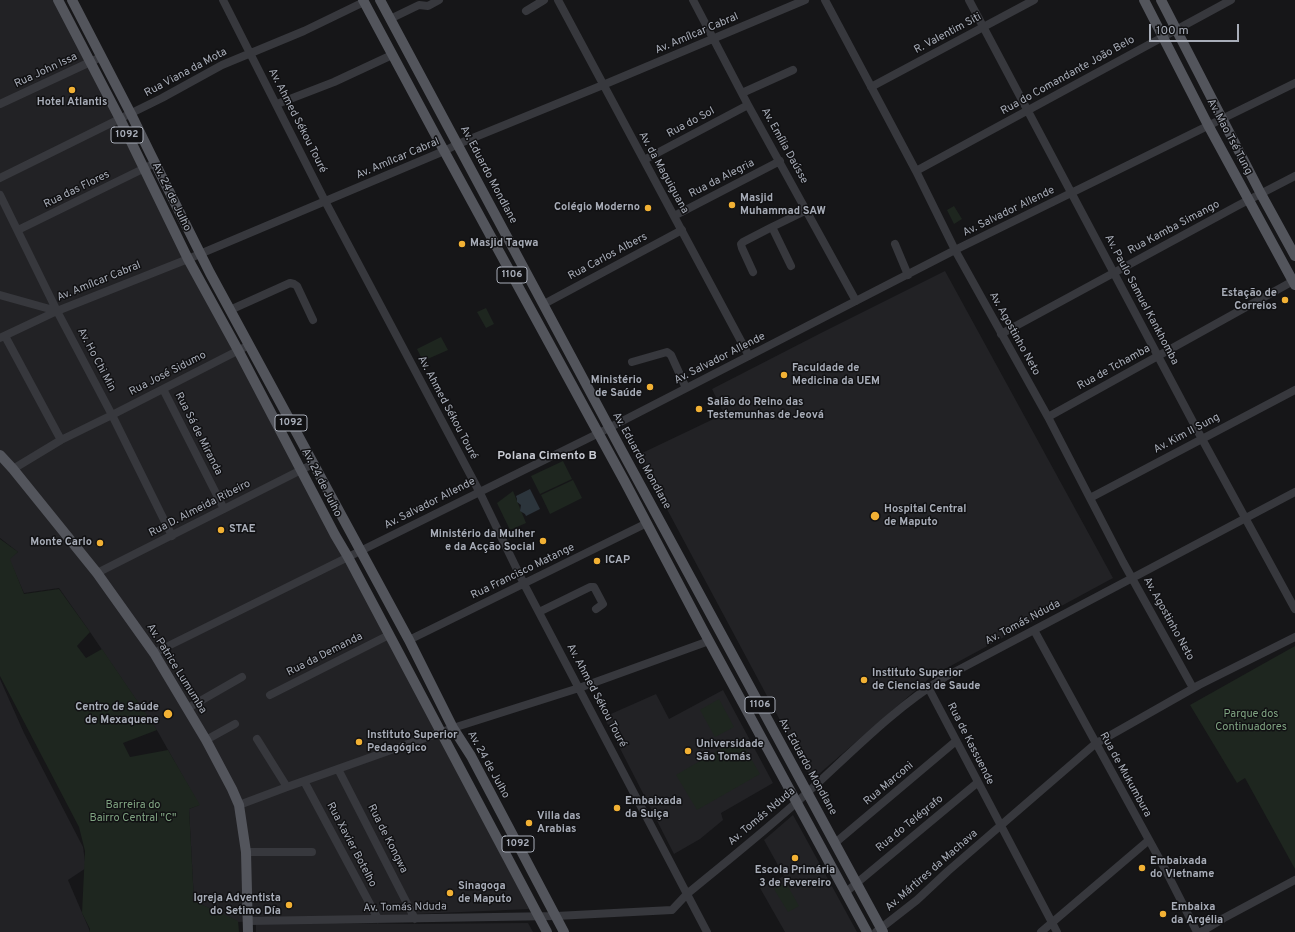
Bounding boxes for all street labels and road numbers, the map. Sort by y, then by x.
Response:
street label: Av. Amílcar Cabral [653,10,741,58]
street label: R. Valentim Siti [912,11,984,57]
street label: Rua do Comandante João Belo [999,34,1137,118]
street label: Rua Viana da Mota [142,46,230,100]
street label: Rua John Issa [12,51,80,91]
street label: Av. Ahmed Sékou Touré [265,67,329,175]
street label: Av. Mao Tsé Tung [1203,97,1255,177]
street label: Rua do Sol [665,105,717,141]
street label: Av. Emília Daússe [758,106,810,186]
street label: Av. Eduardo Mondlane [457,124,519,226]
road number: 1092 [111,127,143,143]
street label: Av. da Maguiguana [635,130,691,216]
street label: Av. Amílcar Cabral [354,135,442,183]
street label: Rua da Alegria [687,157,757,201]
street label: Av. 24 de Julho [149,160,193,234]
street label: Rua das Flores [42,168,112,212]
street label: Av. Salvador Allende [961,184,1057,240]
street label: Rua Kamba Simango [1126,198,1222,258]
street label: Rua Carlos Albers [566,231,650,283]
street label: Av. Paulo Samuel Kankhomba [1101,233,1181,367]
street label: Av. Amílcar Cabral [55,259,143,305]
road number: 1106 [497,267,527,283]
street label: Av. Agostinho Neto [986,290,1042,378]
street label: Av. Ho Chi Min [74,326,118,394]
street label: Av. Salvador Allende [672,330,768,388]
street label: Rua de Tchamba [1075,343,1153,393]
street label: Rua José Sidumo [127,349,209,399]
street label: Av. Ahmed Sékou Touré [414,354,480,462]
street label: Rua Sá de Miranda [171,390,225,478]
street label: Av. Eduardo Mondlane [609,410,673,512]
street label: Av. Kim II Sung [1152,411,1222,457]
road number: 1092 [275,415,307,431]
street label: Av. 24 de Julho [298,447,344,519]
street label: Av. Salvador Allende [382,475,478,533]
street label: Rua D. Almeida Ribeiro [147,478,253,540]
street label: Rua Francisco Matange [469,541,577,603]
street label: Av. Agostinho Neto [1140,575,1196,663]
street label: Av. Tomás Nduda [983,598,1063,648]
street label: Av. Patrice Lumumba [143,622,209,716]
street label: Rua da Demanda [285,630,365,680]
street label: Av. Ahmed Sékou Touré [563,642,629,750]
road number: 1106 [745,697,775,713]
street label: Rua de Kassuende [944,701,996,787]
street label: Av. Eduardo Mondlane [775,716,839,818]
street label: Av. 24 de Julho [464,729,512,801]
street label: Rua de Mukumbura [1096,730,1154,820]
street label: Rua Marconi [861,759,917,809]
street label: Av. Tomás Nduda [726,785,798,849]
street label: Rua do Telégrafo [874,793,946,855]
street label: Rua Xavier Botelho [323,800,379,890]
street label: Rua de Kongwa [364,802,410,876]
street label: Av. Mártires da Machava [883,827,981,915]
road number: 1092 [502,836,534,852]
street label: Av. Tomás Nduda [363,901,447,915]

